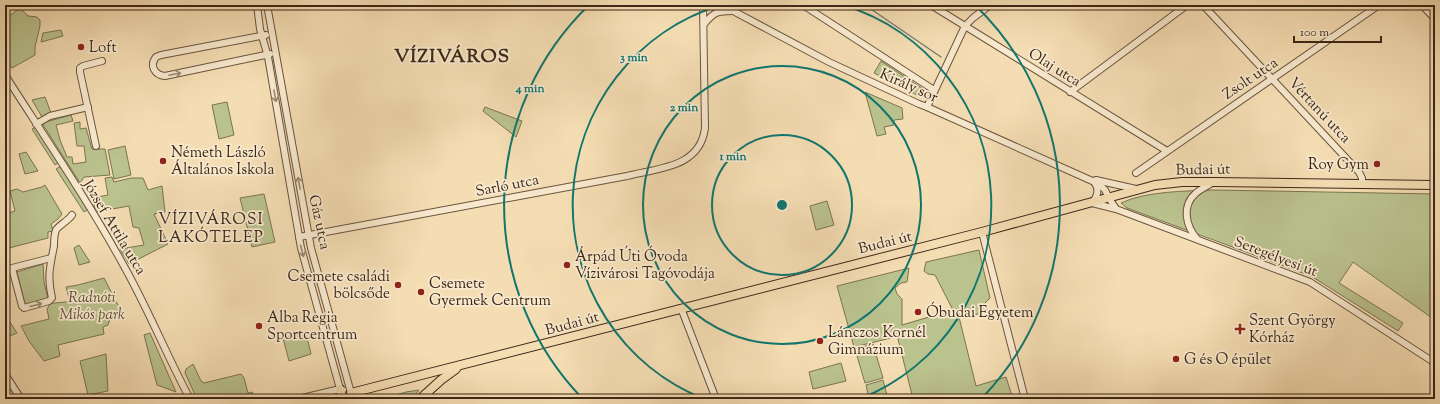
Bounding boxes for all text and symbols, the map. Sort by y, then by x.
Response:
scale bar [1294,18,1381,44]
text: 100 m [1300,24,1329,42]
place label: Loft [89,38,117,59]
marker: Loft [76,42,86,52]
district label: VÍZIVÁROS [394,44,510,71]
street label: Olaj utca [1024,44,1085,93]
text: 3 min [620,49,649,67]
street label: Zsolt utca [1219,53,1283,105]
street label: Király sor [876,64,941,109]
one-way arrow [168,69,181,77]
street label: Vértanú utca [1283,73,1355,149]
text: 4 min [514,80,545,98]
one-way arrow [271,89,279,102]
text: 2 min [670,99,699,117]
place label: Németh László Általános Iskola [171,143,274,181]
text: 1 min [718,148,747,166]
place label: Roy Gym [1308,155,1370,176]
marker: Németh László Általános Iskola [158,156,168,166]
marker: Roy Gym [1372,159,1382,169]
street label: Budai út [1175,160,1231,181]
street label: Sarló utca [474,170,541,203]
street label: József Attila utca [76,175,151,279]
one-way arrow [294,177,302,190]
street label: Gáz utca [302,193,335,252]
centre of rings [775,198,789,212]
district label: VÍZIVÁROSI LAKÓTELEP [158,209,264,250]
street label: Budai út [856,227,914,260]
street label: Seregélyesi út [1231,232,1320,283]
one-way arrow [299,245,306,258]
place label: Árpád Úti Óvoda Vízivárosi Tagóvodája [575,245,715,285]
marker: Árpád Úti Óvoda Vízivárosi Tagóvodája [562,260,572,270]
place label: Csemete családi bölcsőde [288,267,390,305]
place label: Csemete Gyermek Centrum [429,274,551,312]
marker: Csemete családi bölcsőde [393,280,403,290]
marker: Csemete Gyermek Centrum [416,287,426,297]
park label: Radnóti Mikós park [59,288,125,326]
one-way arrow [30,301,43,308]
place label: Óbudai Egyetem [926,301,1034,324]
street label: Budai út [543,307,602,342]
marker: Óbudai Egyetem [913,307,923,317]
place label: Alba Regia Sportcentrum [267,308,358,346]
place label: Szent György Kórház [1249,311,1336,349]
marker: Alba Regia Sportcentrum [254,321,264,331]
place label: Lánczos Kornél Gimnázium [828,323,926,361]
marker: Szent György Kórház [1234,323,1246,335]
marker: Lánczos Kornél Gimnázium [815,336,825,346]
place label: G és O épület [1184,350,1271,371]
marker: G és O épület [1171,354,1181,364]

